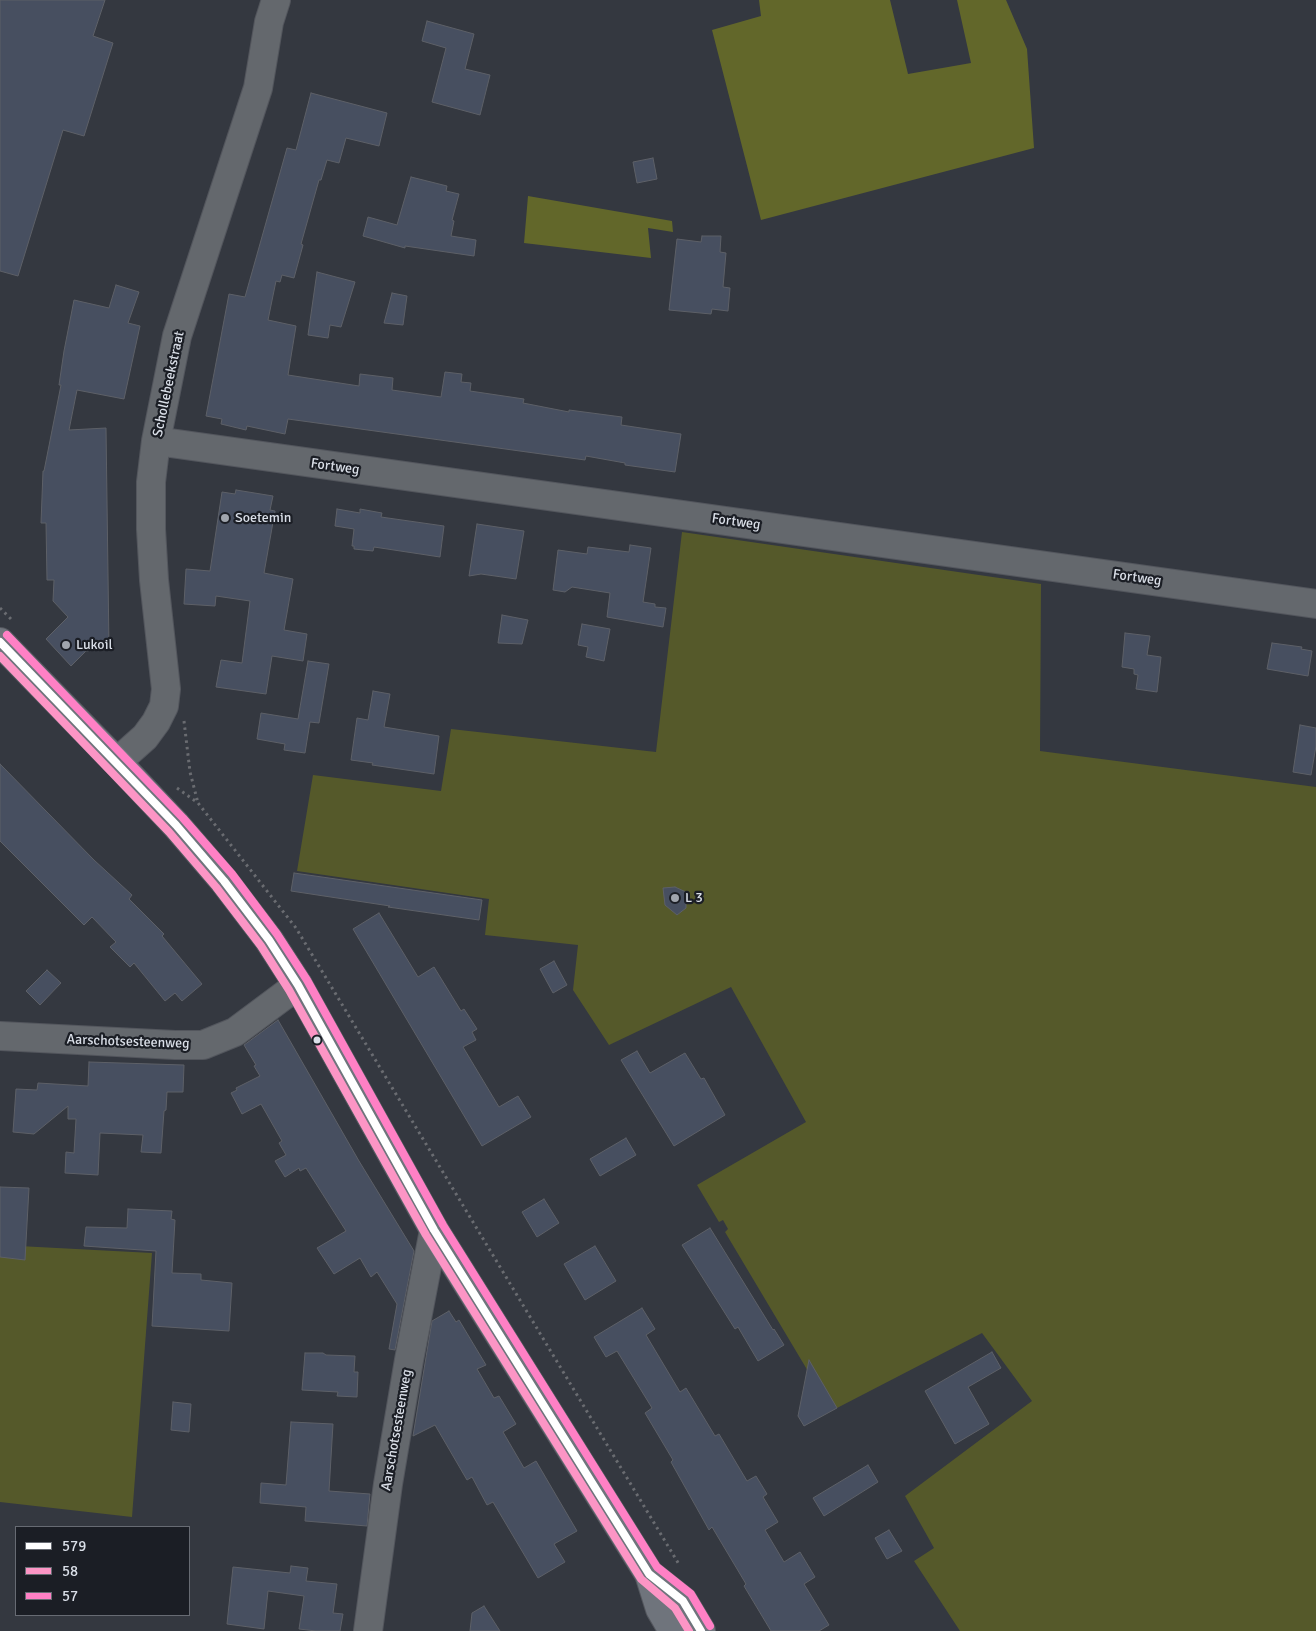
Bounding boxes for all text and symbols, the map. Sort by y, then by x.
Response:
street label: Schollebeekstraat [150,330,188,438]
street label: Fortweg [310,455,360,479]
place label: Soetemin [235,510,291,526]
street label: Fortweg [711,510,761,534]
marker: Soetemin [219,512,231,524]
street label: Fortweg [1112,566,1162,590]
place label: Lukoil [76,637,113,653]
marker: Lukoil [60,639,72,651]
place label: L 3 [685,890,703,906]
marker: L 3 [669,892,681,904]
street label: Aarschotsesteenweg [66,1031,190,1053]
unlabelled marker [312,1035,322,1045]
street label: Aarschotsesteenweg [378,1368,416,1492]
legend [15,1526,190,1616]
text: 579 [62,1537,86,1555]
text: 58 [62,1562,78,1580]
text: 57 [62,1587,78,1605]

